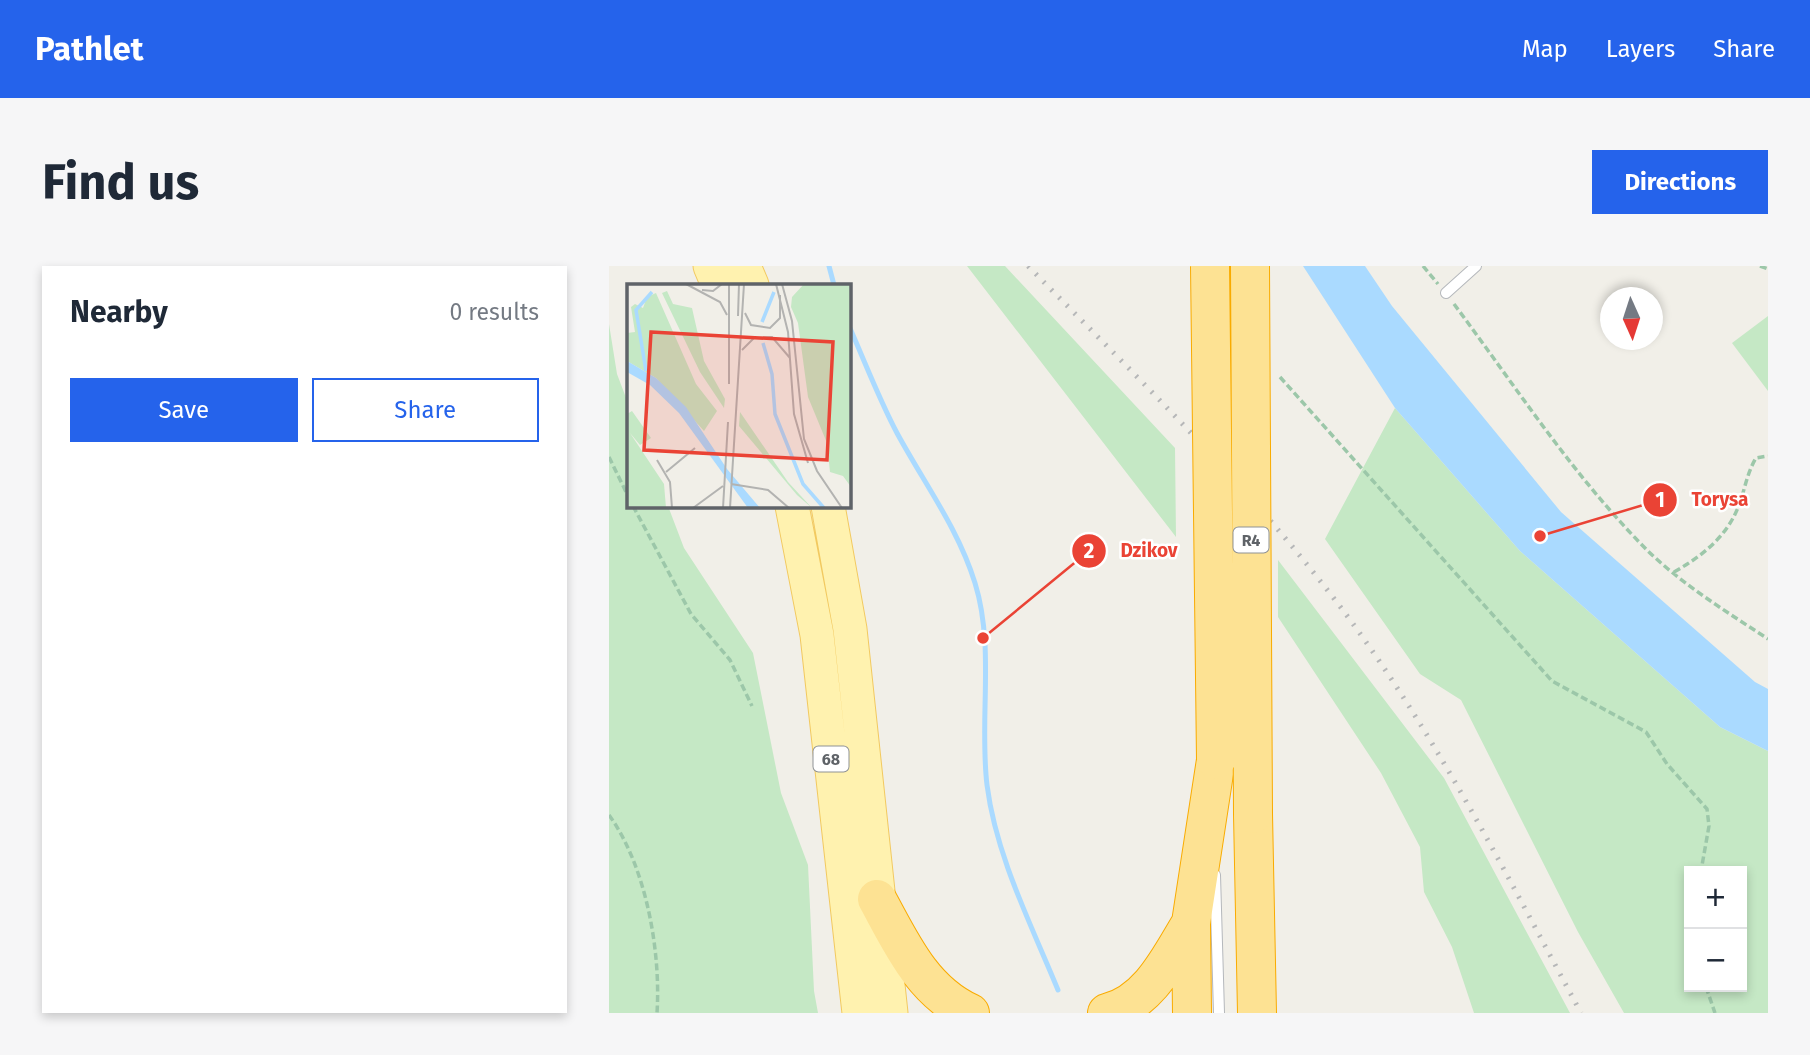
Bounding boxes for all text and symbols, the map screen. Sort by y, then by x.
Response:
text: Pathlet [35,29,144,69]
text: Map [1522,35,1568,63]
text: Layers [1606,35,1675,63]
text: Share [1713,35,1775,63]
button: Directions [1592,150,1768,214]
text: Find us [42,153,199,212]
inset map [627,284,851,508]
north arrow [1600,287,1663,350]
text: Nearby [70,294,168,330]
text: 0 results [449,298,539,326]
button: Save [70,378,298,442]
button: Share [312,378,539,442]
callout: Torysa [1643,480,1763,520]
text: 1 [1655,487,1665,513]
text: Torysa [1691,488,1749,511]
road number: R4 [1233,528,1269,552]
callout: Dzikov [1072,531,1192,571]
text: 2 [1084,538,1095,564]
text: Dzikov [1120,539,1178,562]
road number: 68 [813,746,849,772]
map controls [1684,866,1747,992]
button: + [1684,866,1747,929]
button: − [1684,929,1747,992]

